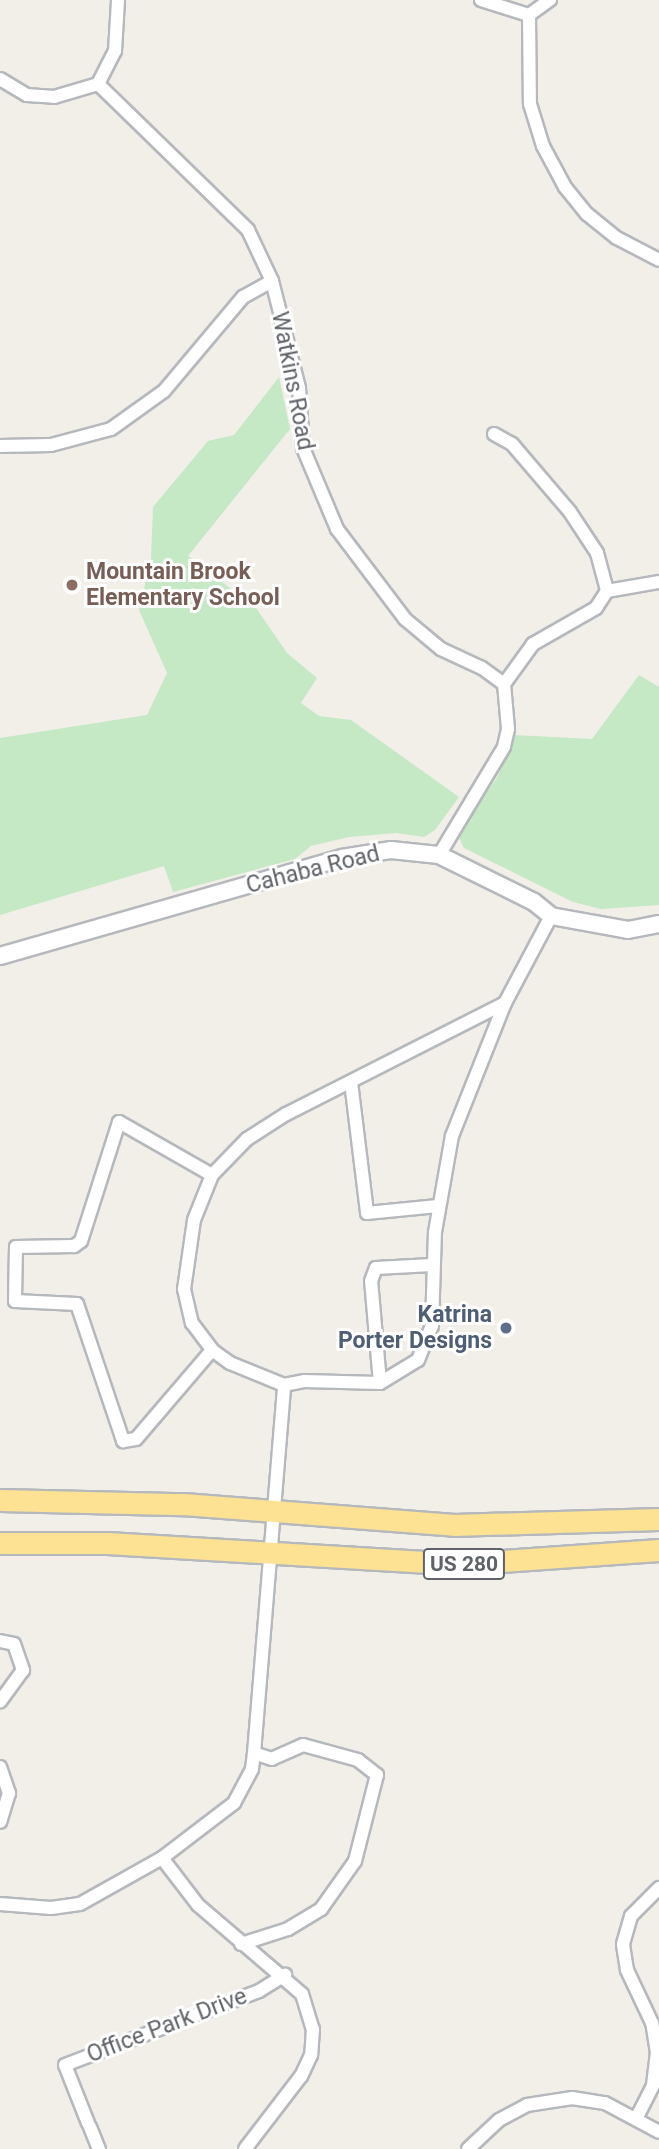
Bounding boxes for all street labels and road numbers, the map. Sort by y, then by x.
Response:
street label: Watkins Road [265,309,319,453]
street label: Cahaba Road [243,840,383,900]
road number: US 280 [422,1546,506,1582]
street label: Office Park Drive [83,1983,251,2069]

